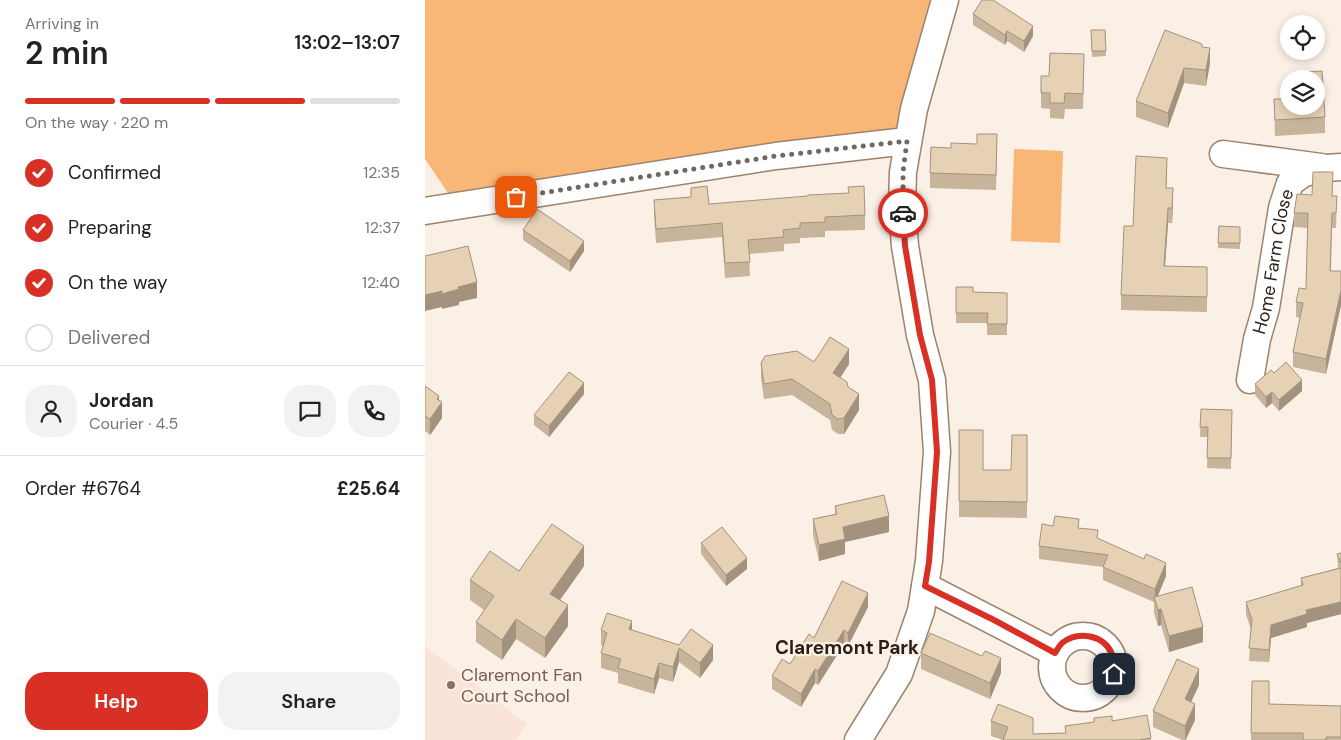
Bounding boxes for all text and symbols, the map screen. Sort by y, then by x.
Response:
text: Arriving in [25,13,99,34]
map controls [1280,15,1325,115]
button: locate [1280,15,1325,60]
text: 13:02–13:07 [294,30,400,55]
text: 2 min [25,32,109,74]
button: layers [1280,70,1325,115]
text: On the way · 220 m [25,112,168,133]
icon: check [25,159,53,187]
text: Confirmed [68,160,161,185]
text: 12:35 [363,162,400,183]
pin [495,176,537,218]
icon: bag [502,183,530,211]
street label: Home Farm Close [1247,186,1299,337]
courier [878,188,928,238]
icon: car [889,199,917,227]
icon: check [25,214,53,242]
text: Preparing [68,215,152,240]
text: 12:37 [365,217,400,238]
icon: check [25,269,53,297]
text: On the way [68,270,168,295]
text: 12:40 [362,272,400,293]
text: Delivered [68,325,150,350]
button: person [25,385,77,437]
button: chat [284,385,336,437]
button: phone [348,385,400,437]
text: Jordan [89,388,154,413]
text: Courier · 4.5 [89,413,178,434]
text: Order #6764 [25,476,141,501]
text: £25.64 [337,476,400,501]
district label: Claremont Park [775,635,919,660]
pin [1093,653,1135,695]
icon: home [1100,660,1128,688]
place label: Claremont Fan Court School [461,663,582,708]
button: Help [25,672,208,730]
button: Share [218,672,400,730]
marker: Claremont Fan Court School [445,679,457,691]

